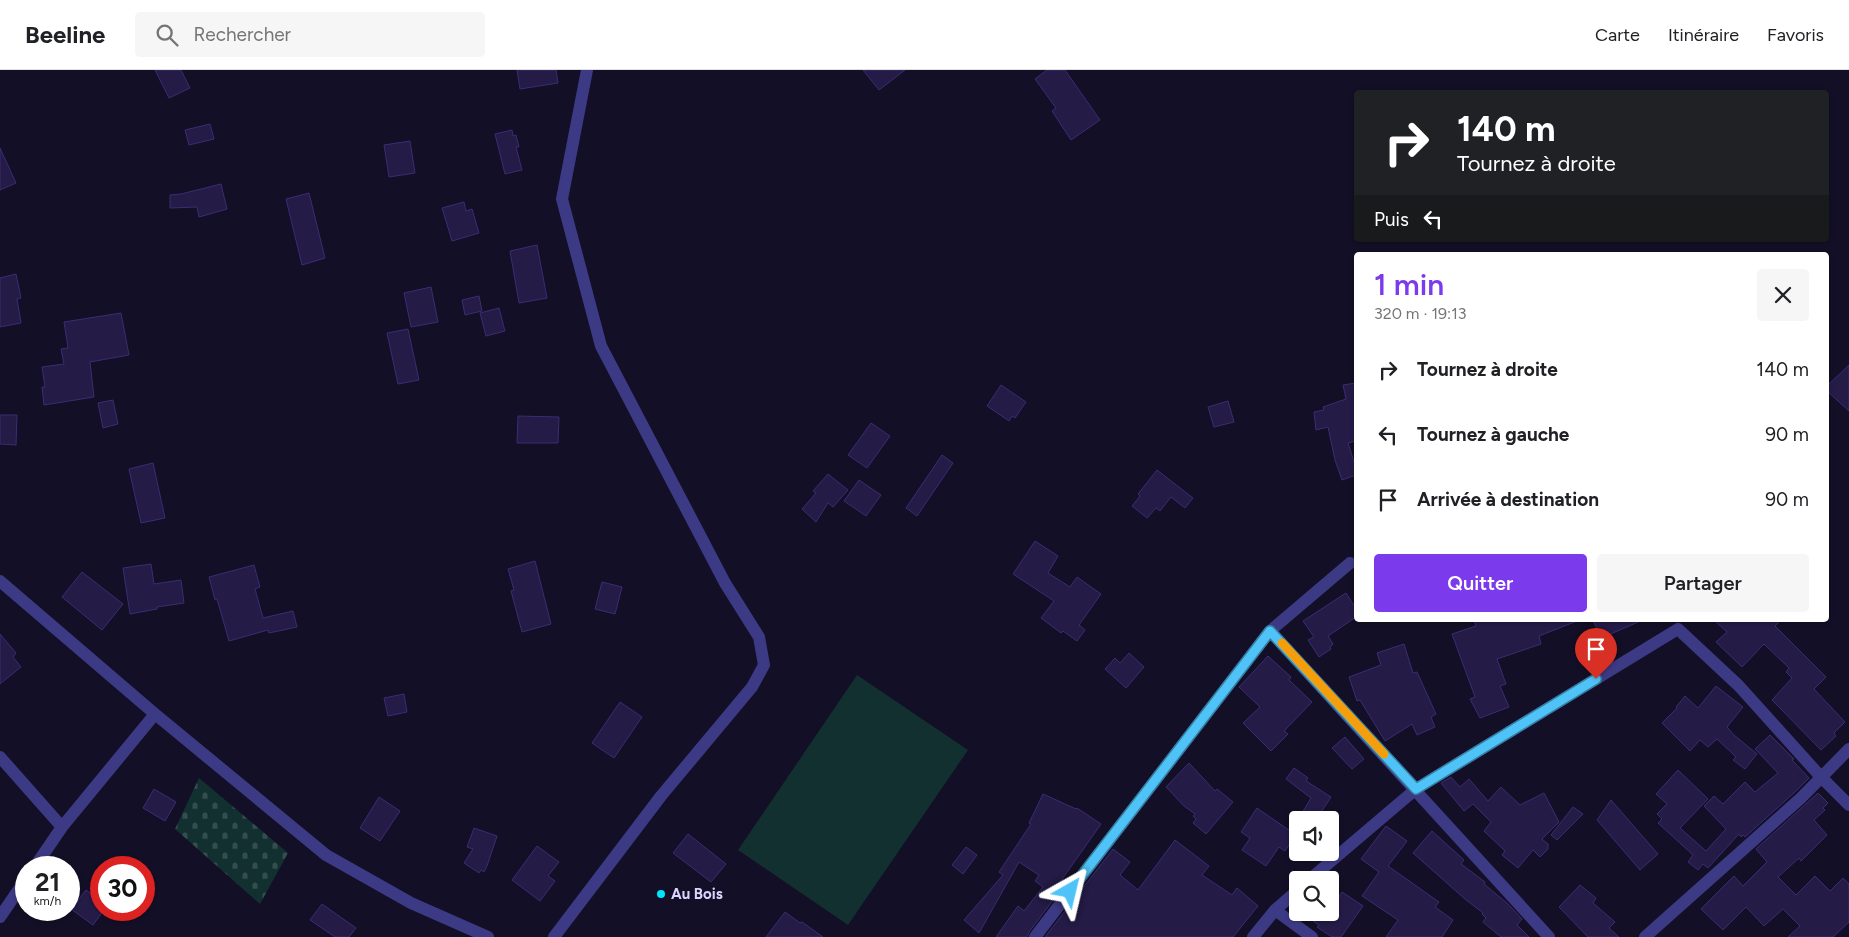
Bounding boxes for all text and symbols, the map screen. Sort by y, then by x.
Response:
search box [135,12,485,57]
text: Beeline [25,20,105,49]
icon: search [153,21,181,49]
text: Rechercher [193,23,291,46]
text: Carte [1595,24,1640,46]
text: Itinéraire [1668,24,1739,46]
text: Favoris [1767,24,1824,46]
text: 140 m [1457,108,1555,150]
icon: right [1374,110,1439,175]
text: Tournez à droite [1457,150,1616,177]
icon: left [1419,205,1447,233]
text: Puis [1374,208,1409,231]
text: 1 min [1374,266,1444,303]
button: close [1757,269,1809,321]
text: 320 m · 19:13 [1374,304,1466,323]
icon: right [1374,356,1402,384]
text: Tournez à droite [1417,358,1558,381]
text: 140 m [1756,358,1809,381]
icon: left [1374,421,1402,449]
text: Tournez à gauche [1417,423,1569,446]
text: 90 m [1765,423,1809,446]
icon: arrive [1374,486,1402,514]
text: Arrivée à destination [1417,488,1599,511]
text: 90 m [1765,488,1809,511]
button: Quitter [1374,554,1587,612]
button: Partager [1597,554,1809,612]
pin [1575,628,1617,679]
icon: arrive [1582,635,1610,663]
map controls [1289,811,1339,921]
button: sound [1289,811,1339,861]
speed limit sign: 30 [90,856,155,921]
position arrow [1043,864,1095,916]
text: 21 [35,867,60,897]
button: search [1289,871,1339,921]
place label: Au Bois [671,885,723,903]
marker: Au Bois [655,888,667,900]
text: km/h [34,894,61,908]

